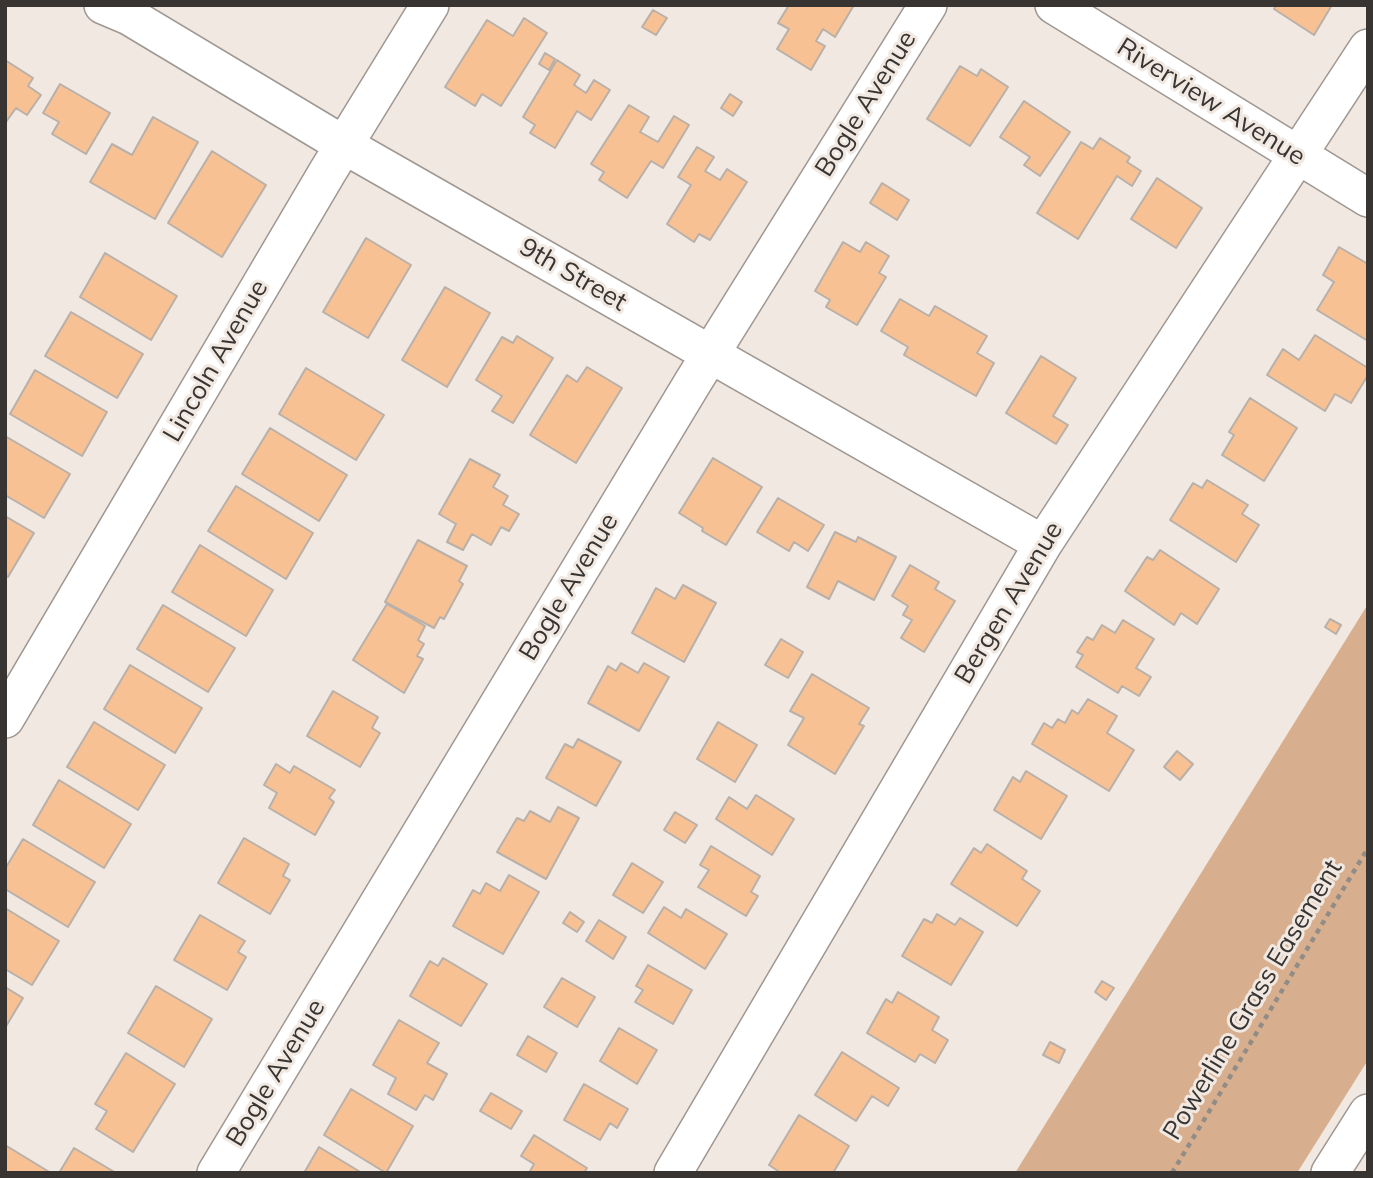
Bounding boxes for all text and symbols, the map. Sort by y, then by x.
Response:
street label: Bogle Avenue [809,25,923,183]
street label: Riverview Avenue [1111,32,1311,172]
street label: 9th Street [514,232,632,318]
street label: Lincoln Avenue [157,274,275,448]
street label: Bogle Avenue [513,508,625,666]
street label: Bergen Avenue [948,516,1070,690]
street label: Powerline Grass Easement [1157,854,1349,1146]
street label: Bogle Avenue [220,994,332,1152]

